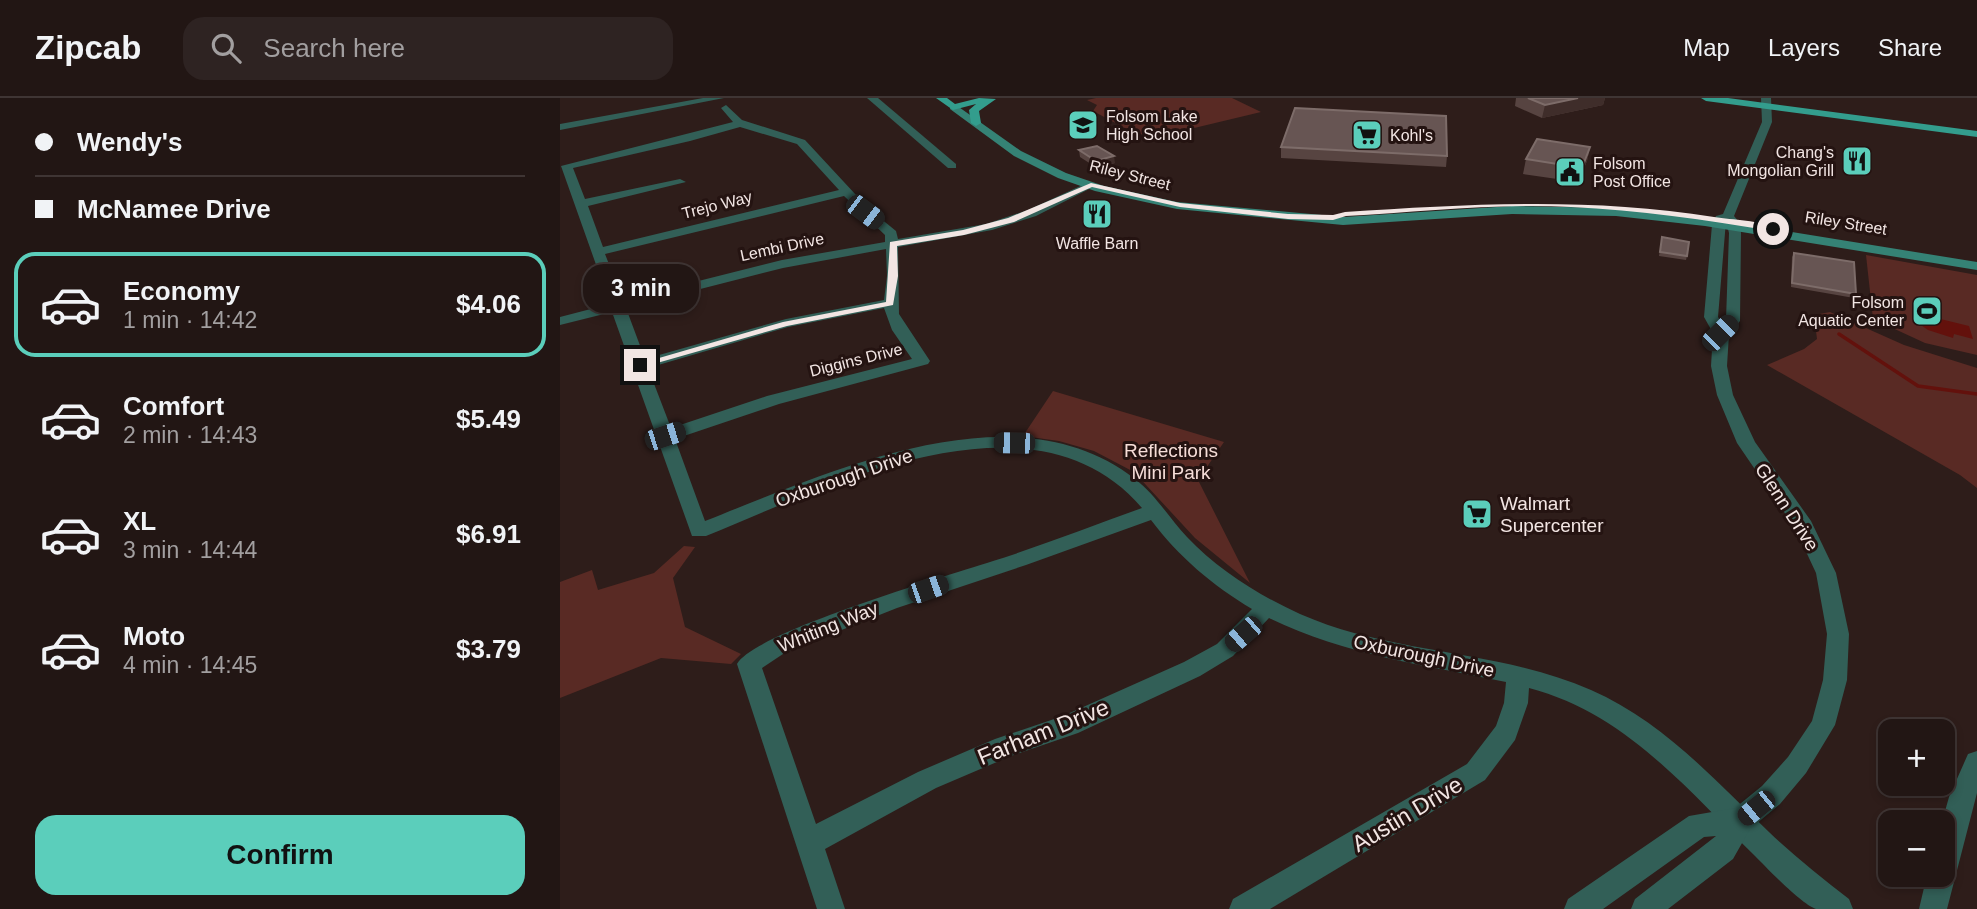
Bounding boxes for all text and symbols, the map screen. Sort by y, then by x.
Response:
search box [183,17,673,80]
text: Zipcab [35,29,141,66]
icon: search [207,29,245,67]
text: Search here [263,33,405,63]
text: Map [1683,34,1730,61]
text: Layers [1768,34,1840,61]
text: Share [1878,34,1942,61]
school or university icon: Folsom Lake High School [1066,108,1100,142]
place label: Folsom Lake High School [1106,108,1198,143]
supermarket icon: Kohl's [1350,118,1384,152]
text: Wendy's [77,127,182,157]
place label: Kohl's [1390,127,1433,144]
place label: Chang's Mongolian Grill [1727,144,1834,179]
restaurant icon: Chang's Mongolian Grill [1840,144,1874,178]
public building icon: Folsom Post Office [1553,155,1587,189]
place label: Folsom Post Office [1593,155,1671,190]
street label: Riley Street [1088,157,1173,193]
street label: Trejo Way [680,188,754,222]
car [842,191,889,233]
text: McNamee Drive [77,194,271,224]
restaurant icon: Waffle Barn [1080,197,1114,231]
street label: Riley Street [1804,208,1889,238]
route start [1757,213,1789,245]
street label: Lembi Drive [738,230,826,264]
place label: Waffle Barn [1056,235,1138,252]
callout: 3 min [582,264,698,313]
icon: car [39,273,102,336]
text: 3 min [611,275,671,301]
text: Economy [123,276,240,306]
text: $4.06 [456,289,521,319]
place label: Folsom Aquatic Center [1798,294,1905,329]
sports icon: Folsom Aquatic Center [1910,294,1944,328]
text: 1 min · 14:42 [123,307,257,333]
car [1698,311,1743,355]
street label: Diggins Drive [808,340,904,380]
route end [624,349,656,381]
icon: car [39,388,102,451]
text: Comfort [123,391,224,421]
text: $5.49 [456,404,521,434]
car [642,420,689,452]
text: 2 min · 14:43 [123,422,257,448]
car [993,432,1036,454]
park label: Reflections Mini Park [1124,440,1218,483]
street label: Oxburough Drive [773,445,915,511]
street label: Glenn Drive [1751,459,1823,555]
place label: Walmart Supercenter [1500,493,1604,536]
supermarket icon: Walmart Supercenter [1460,497,1494,531]
icon: car [39,503,102,566]
text: XL [123,506,156,536]
text: $6.91 [456,519,521,549]
text: 3 min · 14:44 [123,537,257,563]
car [905,572,952,606]
street label: Whiting Way [775,597,882,657]
car [1221,612,1266,656]
icon: car [39,618,102,681]
text: Moto [123,621,185,651]
street label: Oxburough Drive [1352,631,1496,681]
text: $3.79 [456,634,521,664]
text: 4 min · 14:45 [123,652,257,678]
street label: Farham Drive [974,694,1112,770]
map controls [1878,719,1955,887]
button: + [1878,719,1955,796]
street label: Austin Drive [1347,771,1467,857]
car [1734,787,1779,829]
button: − [1878,810,1955,887]
button: Confirm [35,815,525,895]

